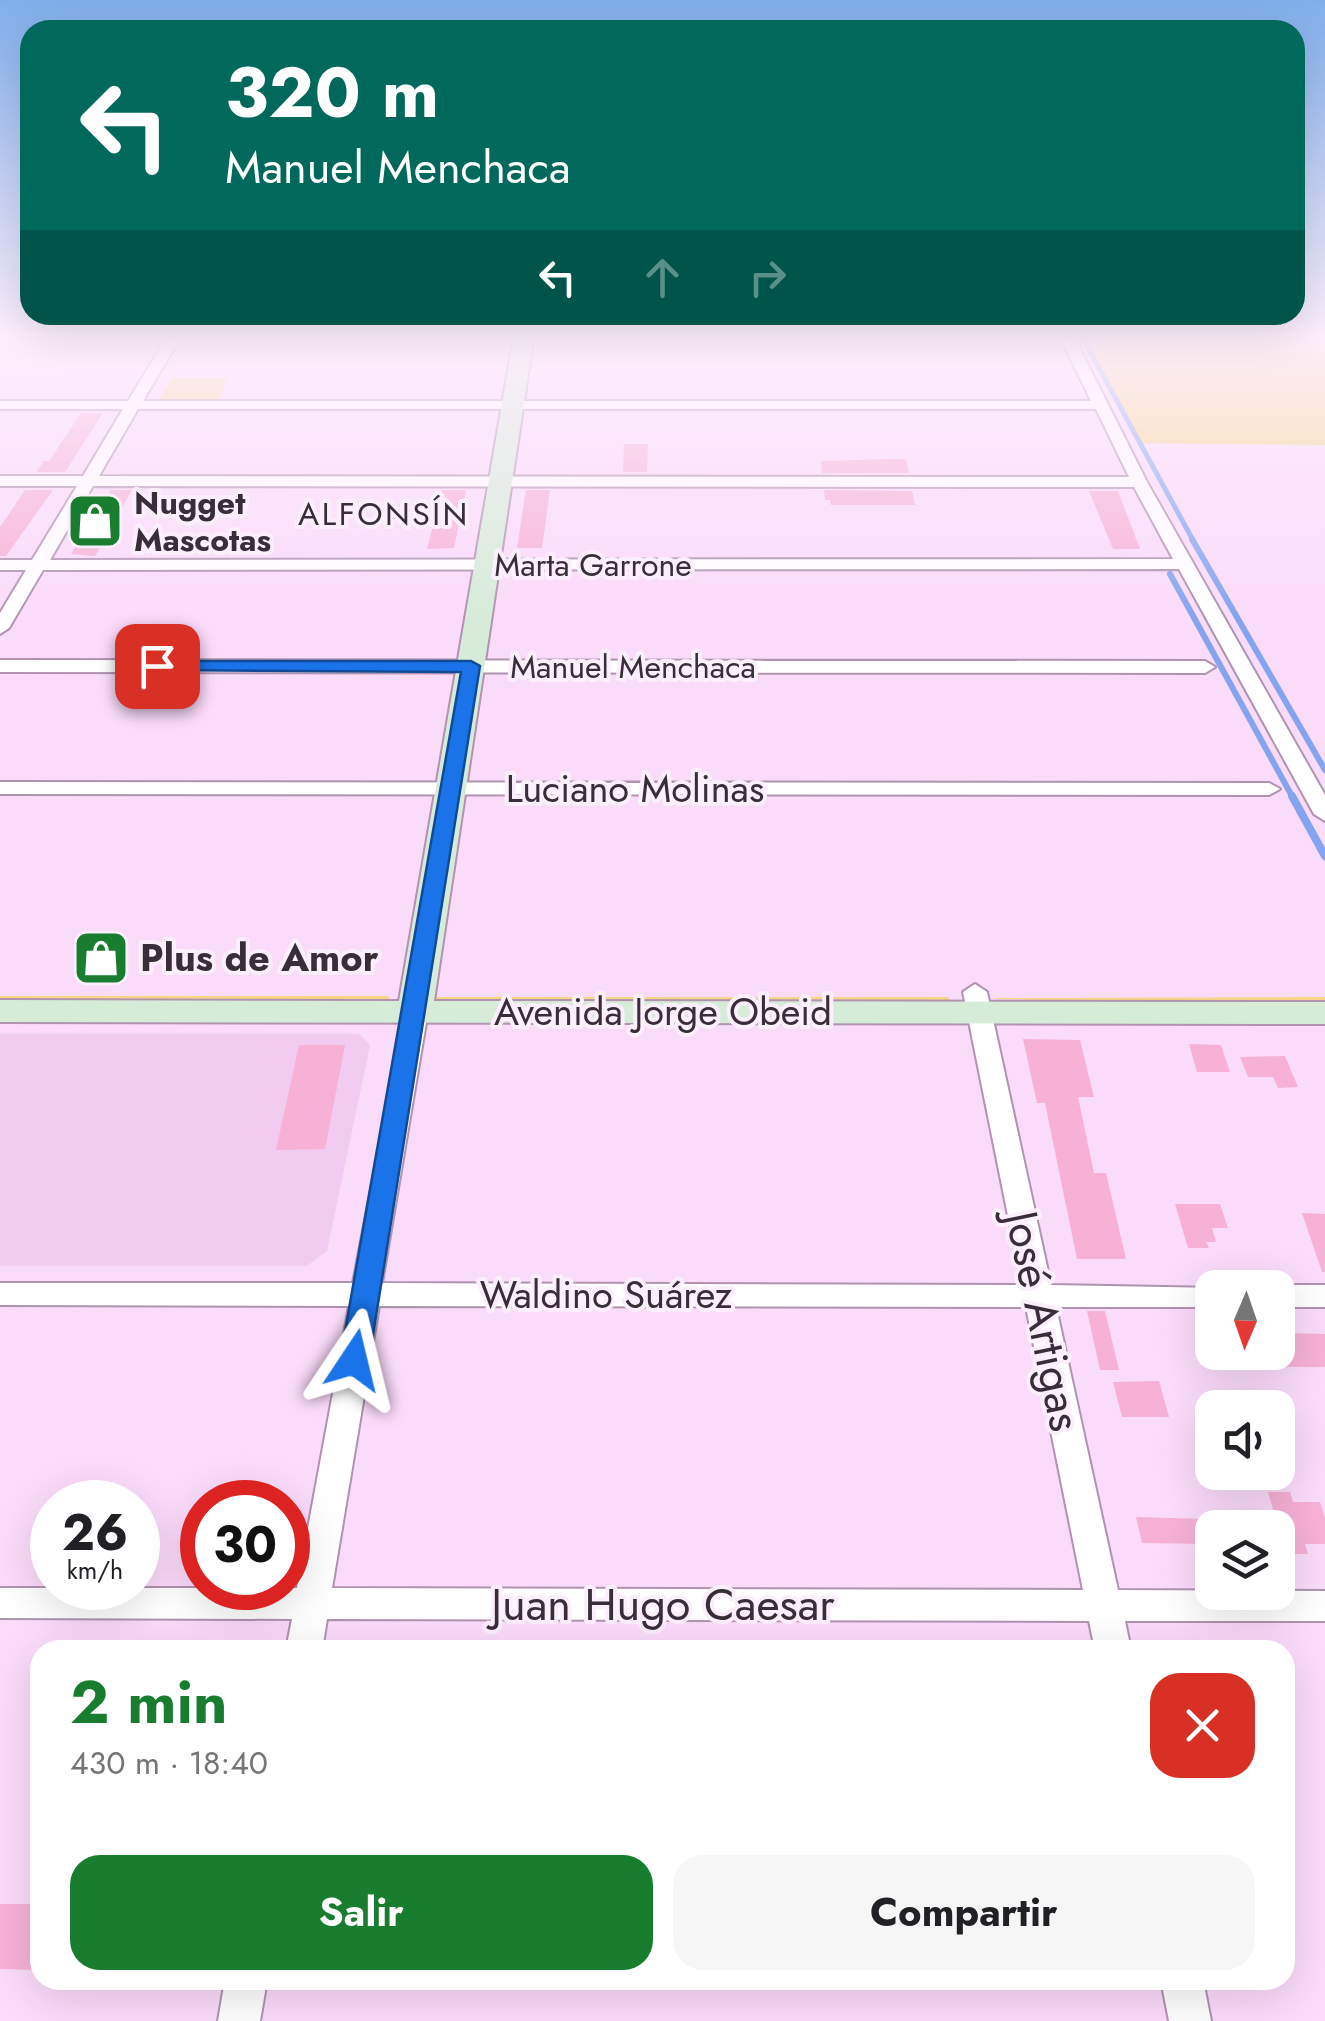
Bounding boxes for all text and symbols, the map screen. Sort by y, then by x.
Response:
text: 320 m [225,42,439,143]
icon: left [60,60,190,190]
text: Manuel Menchaca [225,135,571,200]
icon: left [530,250,585,305]
icon: ahead [635,250,690,305]
icon: right [740,250,795,305]
place label: Nugget Mascotas [134,480,271,563]
shop icon: Nugget Mascotas [65,491,125,551]
district label: ALFONSÍN [298,491,470,537]
street label: Marta Garrone [494,542,692,588]
pin [115,624,200,709]
icon: arrive [130,639,185,694]
street label: Manuel Menchaca [510,644,756,690]
street label: Luciano Molinas [506,761,764,816]
shop icon: Plus de Amor [71,928,131,988]
place label: Plus de Amor [140,930,379,985]
street label: Avenida Jorge Obeid [494,984,832,1039]
street label: José Artigas [987,1200,1099,1437]
street label: Waldino Suárez [480,1267,732,1322]
north arrow [1195,1270,1295,1370]
map controls [1195,1270,1295,1610]
position arrow [302,1308,406,1412]
button: sound [1195,1390,1295,1490]
speed limit sign: 30 [180,1480,310,1610]
text: 26 [62,1496,128,1569]
button: layers [1195,1510,1295,1610]
text: km/h [67,1552,123,1588]
street label: Juan Hugo Caesar [486,1572,835,1637]
text: 2 min [70,1659,228,1746]
button: close [1150,1673,1255,1778]
text: 430 m · 18:40 [70,1740,268,1786]
button: Salir [70,1855,653,1970]
button: Compartir [673,1855,1255,1970]

